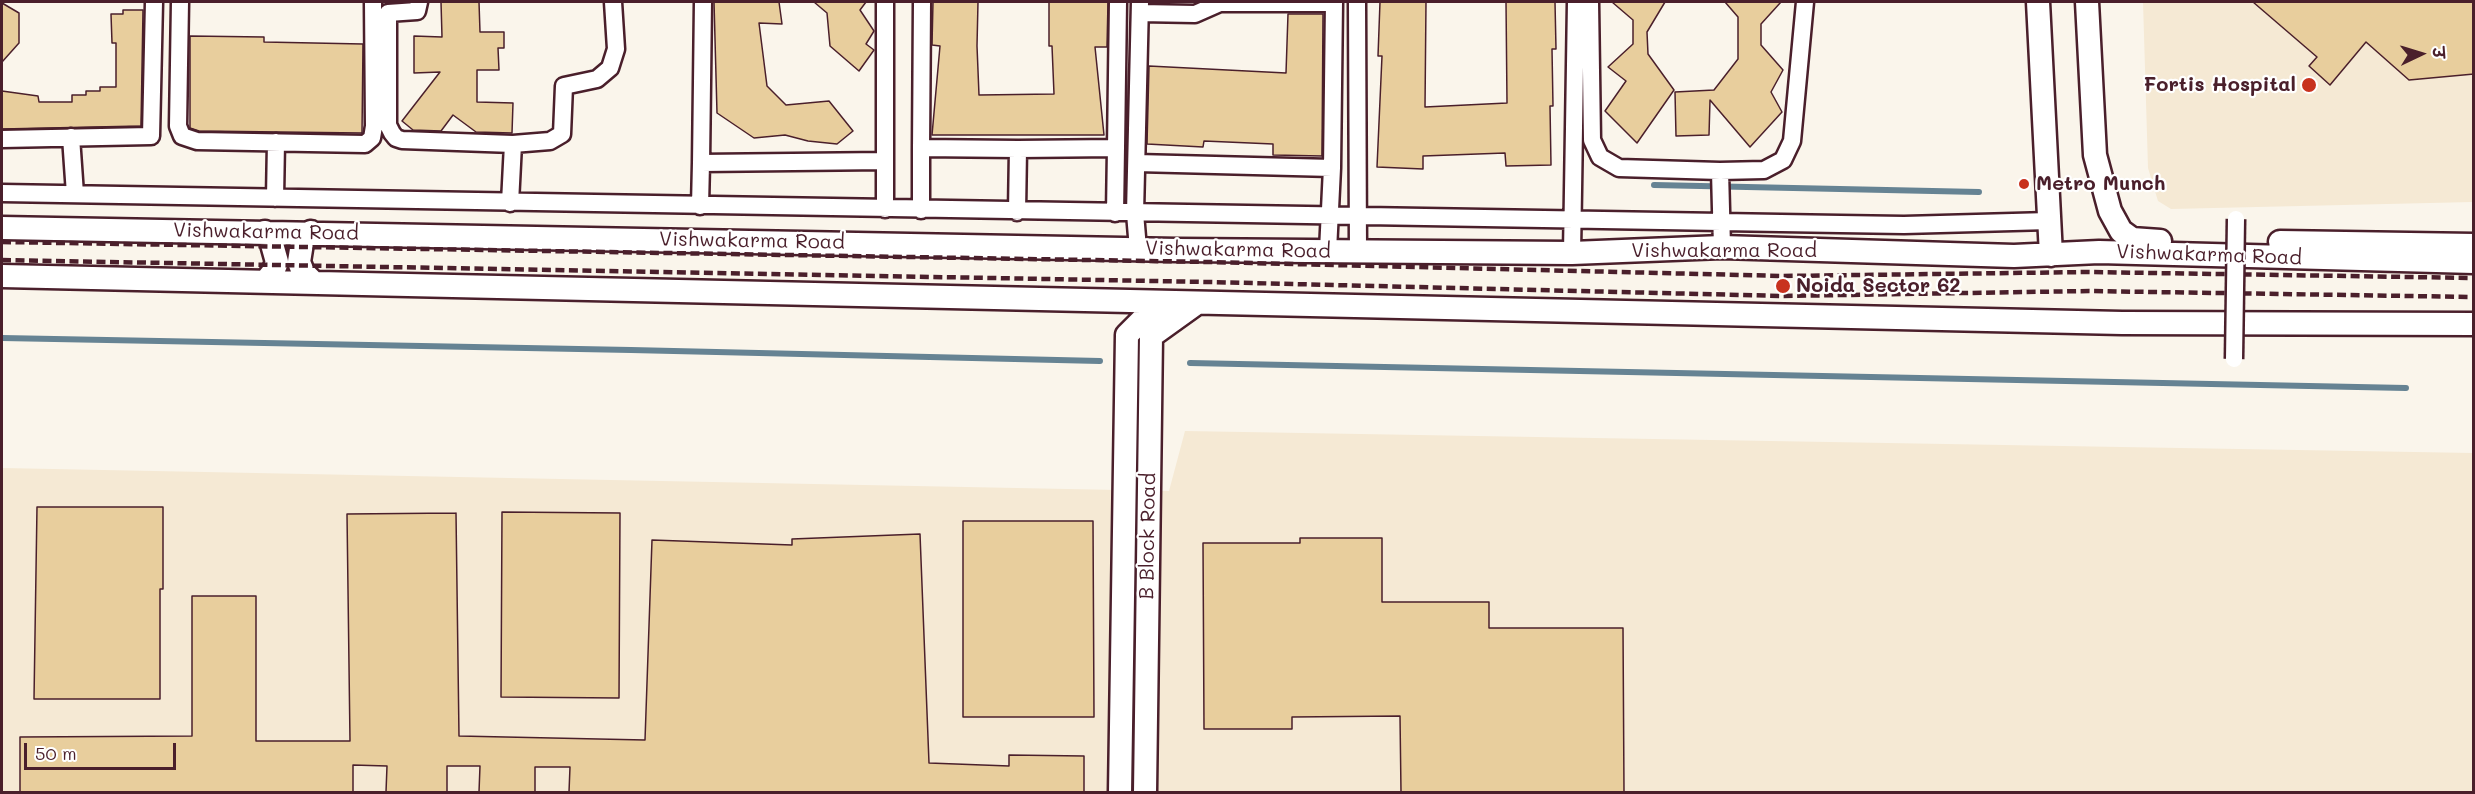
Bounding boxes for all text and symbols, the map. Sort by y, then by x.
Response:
north arrow [2391,24,2451,84]
text: उ [2429,47,2450,59]
place label: Fortis Hospital [2143,73,2296,97]
marker: Fortis Hospital [2300,76,2318,94]
place label: Metro Munch [2036,172,2165,196]
marker: Metro Munch [2017,177,2031,191]
street label: Vishwakarma Road [173,218,359,246]
street label: Vishwakarma Road [659,227,845,255]
street label: Vishwakarma Road [1145,236,1331,264]
street label: Vishwakarma Road [1631,239,1817,263]
street label: Vishwakarma Road [2116,240,2302,270]
place label: Noida Sector 62 [1796,274,1961,298]
marker: Noida Sector 62 [1774,277,1792,295]
street label: B Block Road [1135,472,1161,600]
scale bar [27,731,178,769]
text: 50 m [35,741,77,765]

